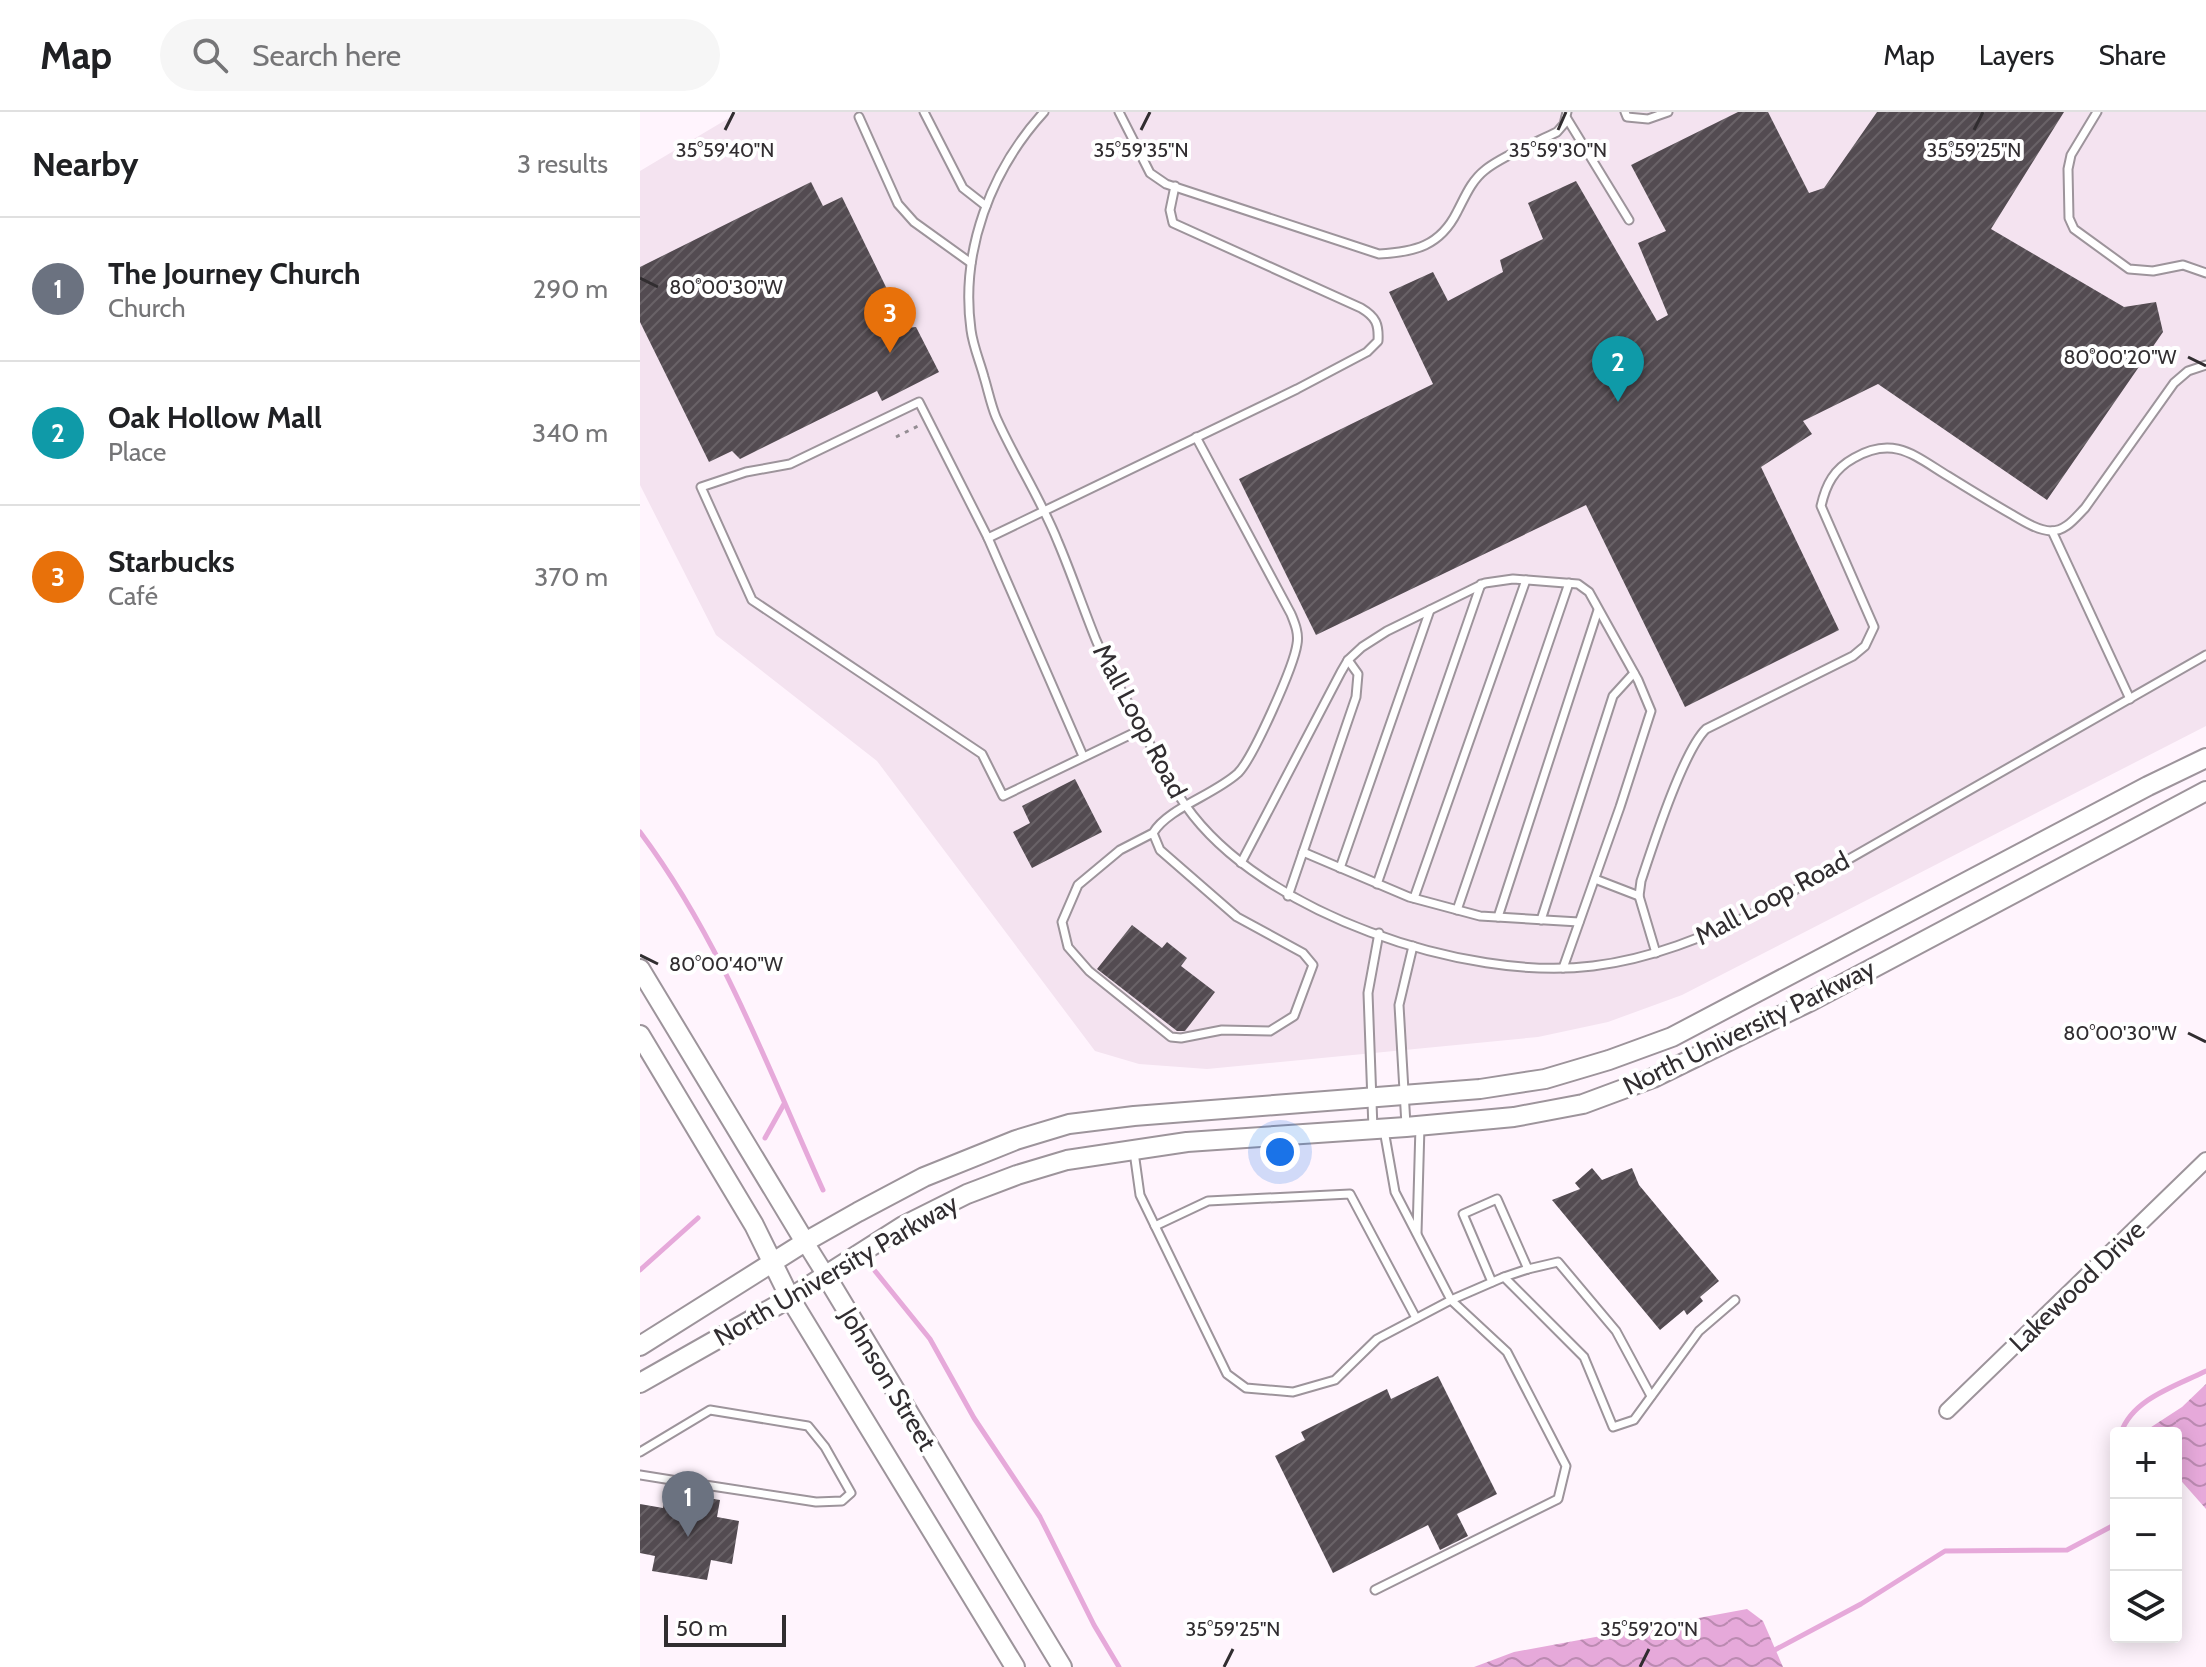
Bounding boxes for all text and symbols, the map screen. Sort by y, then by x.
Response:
search box [160,19,720,91]
text: Map [40,32,112,79]
icon: search [188,33,232,77]
text: Search here [252,37,401,74]
text: Map [1883,38,1935,72]
text: Layers [1979,38,2054,72]
text: Share [2098,38,2166,72]
text: 35°59'40"N [676,138,774,162]
text: 35°59'35"N [1093,138,1189,162]
text: 35°59'30"N [1509,138,1607,162]
text: 35°59'25"N [1927,138,2021,162]
text: Nearby [32,143,139,185]
text: 3 results [517,148,608,180]
text: The Journey Church [108,255,361,292]
text: 1 [53,273,63,305]
text: 290 m [533,273,608,305]
text: 80°00'30"W [669,275,783,299]
pin: 3 [864,287,916,353]
text: Church [108,292,186,324]
pin: 2 [1592,336,1644,402]
text: 80°00'20"W [2063,345,2177,369]
text: Oak Hollow Mall [108,399,322,436]
text: 2 [51,417,65,449]
text: 340 m [532,417,608,449]
text: Place [108,436,166,468]
text: Starbucks [108,543,235,580]
text: 3 [51,561,65,593]
text: 370 m [534,561,608,593]
text: Café [108,580,158,612]
street label: Mall Loop Road [1086,639,1194,803]
street label: Mall Loop Road [1690,844,1854,952]
text: 80°00'40"W [669,952,783,976]
street label: North University Parkway [1618,952,1880,1102]
text: 80°00'30"W [2063,1021,2177,1045]
your location [1260,1132,1300,1172]
street label: North University Parkway [708,1187,964,1353]
street label: Lakewood Drive [2003,1213,2151,1359]
street label: Johnson Street [832,1301,943,1457]
map controls [2110,1427,2182,1643]
button: + [2110,1427,2182,1499]
pin: 1 [662,1471,714,1537]
button: − [2110,1499,2182,1571]
button: layers [2110,1571,2182,1643]
scale bar [664,1611,786,1647]
text: 50 m [676,1615,728,1642]
text: 35°59'25"N [1186,1617,1280,1641]
text: 35°59'20"N [1600,1617,1698,1641]

